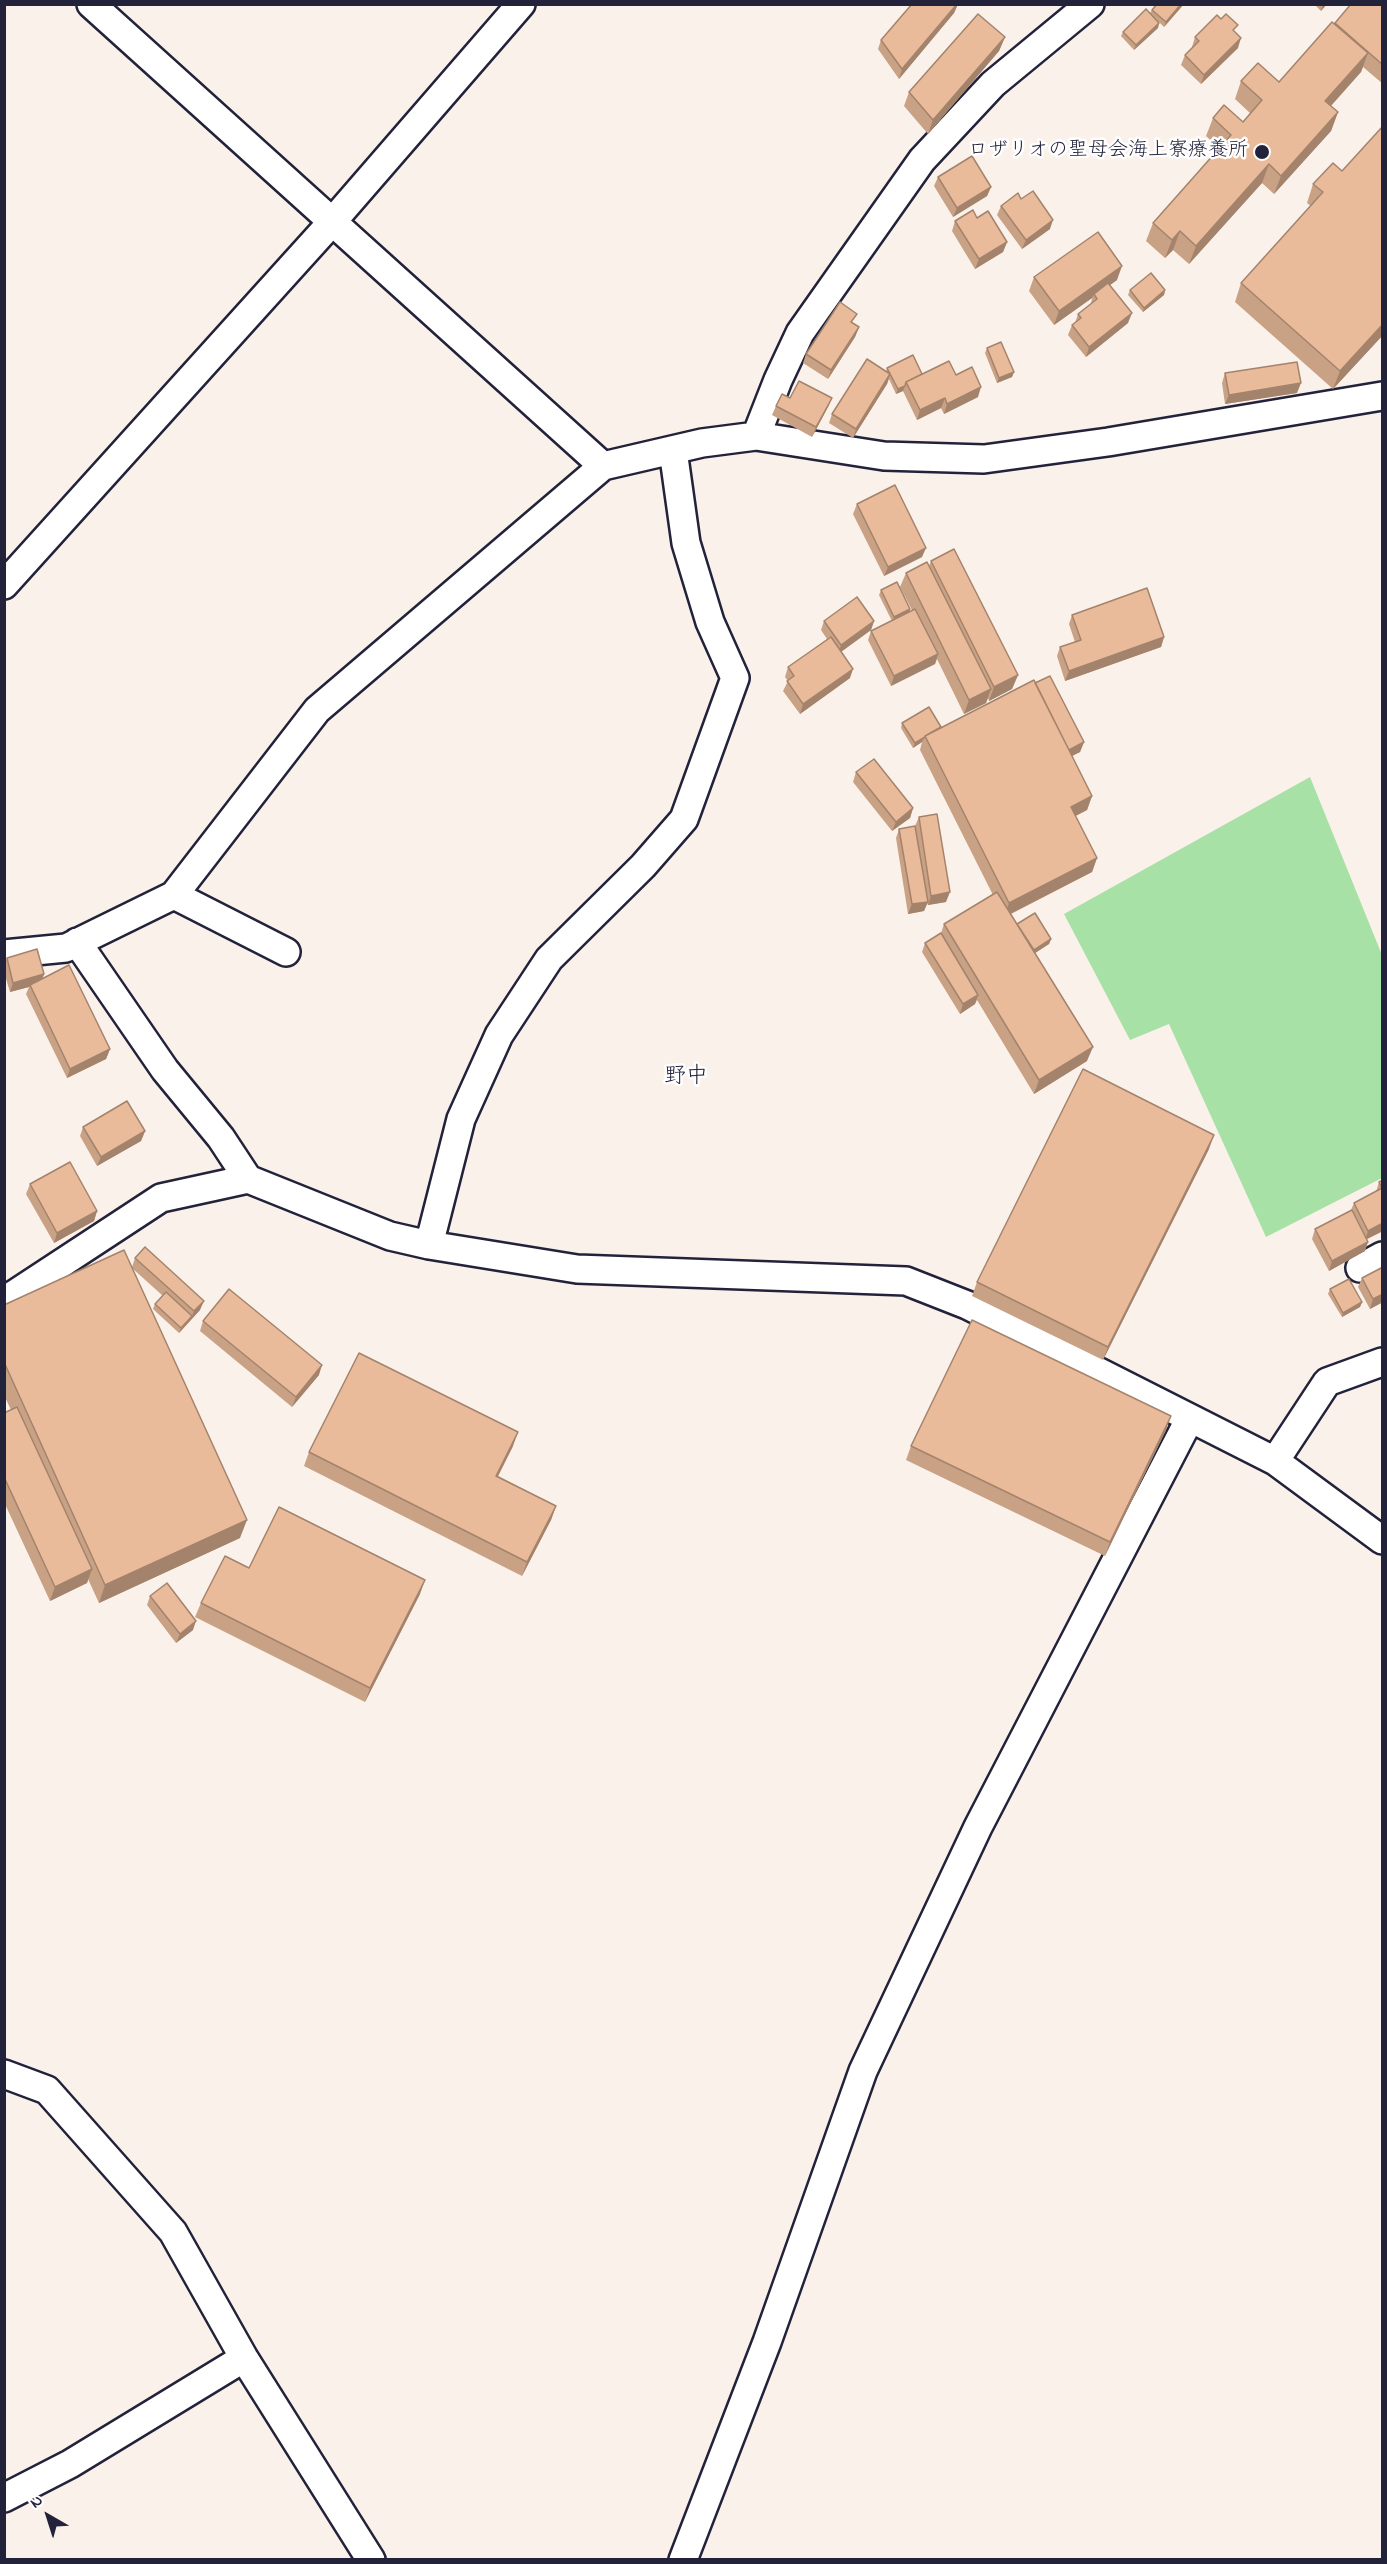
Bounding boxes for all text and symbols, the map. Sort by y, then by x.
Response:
place label: ロザリオの聖母会海上寮療養所 [968,140,1248,164]
marker: ロザリオの聖母会海上寮療養所 [1253,143,1271,161]
district label: 野中 [664,1065,708,1091]
north arrow [18,2486,78,2546]
text: N [25,2489,48,2515]

